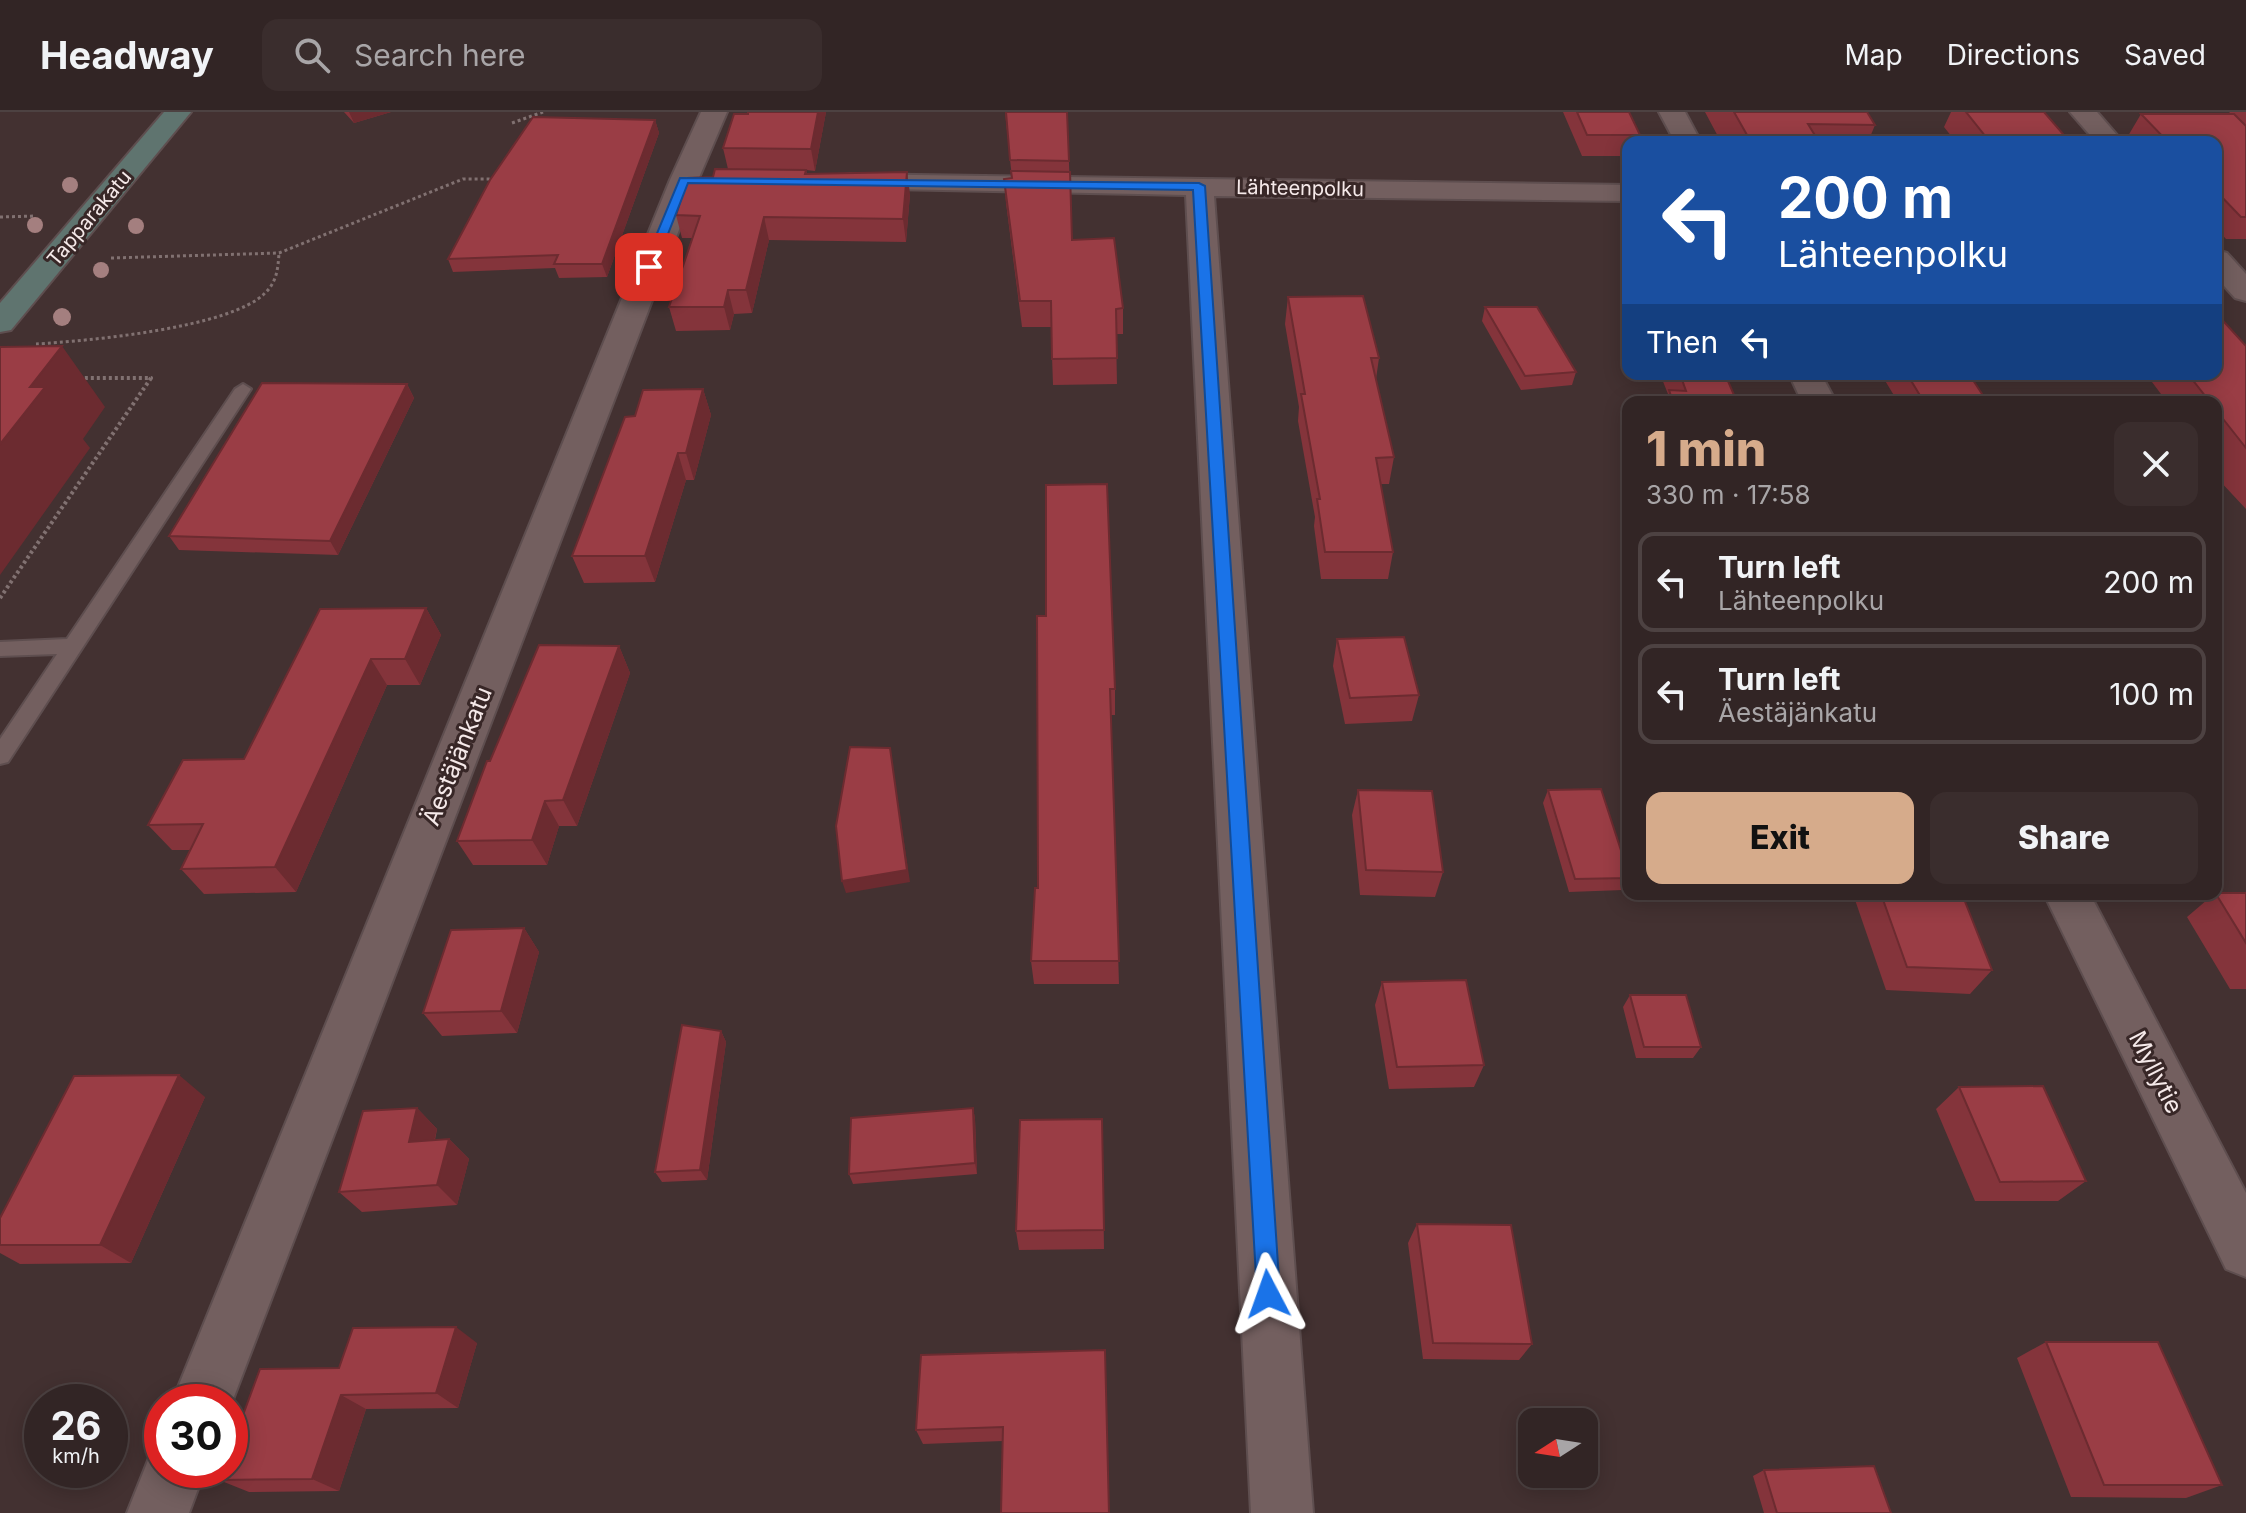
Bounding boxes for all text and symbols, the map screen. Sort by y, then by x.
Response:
search box [262,19,822,91]
text: Headway [40,32,214,78]
icon: search [290,33,334,77]
text: Search here [354,37,525,73]
text: Map [1844,38,1903,72]
text: Directions [1947,38,2080,72]
text: Saved [2124,38,2206,72]
text: 200 m [1778,164,1953,232]
street label: Tapparakatu [42,165,136,271]
icon: left [1646,168,1750,272]
street label: Lähteenpolku [1236,175,1364,201]
text: Lähteenpolku [1778,232,2008,276]
pin [615,233,683,301]
icon: arrive [627,245,671,289]
icon: left [1734,320,1778,364]
text: Then [1646,324,1718,360]
text: 1 min [1646,419,1766,478]
button: close [2114,422,2198,506]
text: 330 m · 17:58 [1646,479,1811,510]
text: Turn left [1718,549,1840,585]
icon: left [1650,560,1694,604]
text: 200 m [2103,564,2194,600]
text: Lähteenpolku [1718,585,1884,616]
text: Turn left [1718,661,1840,697]
icon: left [1650,672,1694,716]
text: 100 m [2109,676,2194,712]
street label: Äestäjänkatu [416,682,498,830]
text: Äestäjänkatu [1718,697,1877,728]
button: Exit [1646,792,1914,884]
button: Share [1930,792,2198,884]
street label: Myllytie [2123,1026,2189,1118]
position arrow [1226,1252,1310,1336]
speed limit sign: 30 [144,1384,248,1488]
text: 26 [50,1401,102,1450]
north arrow [1518,1408,1598,1488]
map controls [1518,1408,1598,1488]
text: km/h [52,1444,100,1468]

